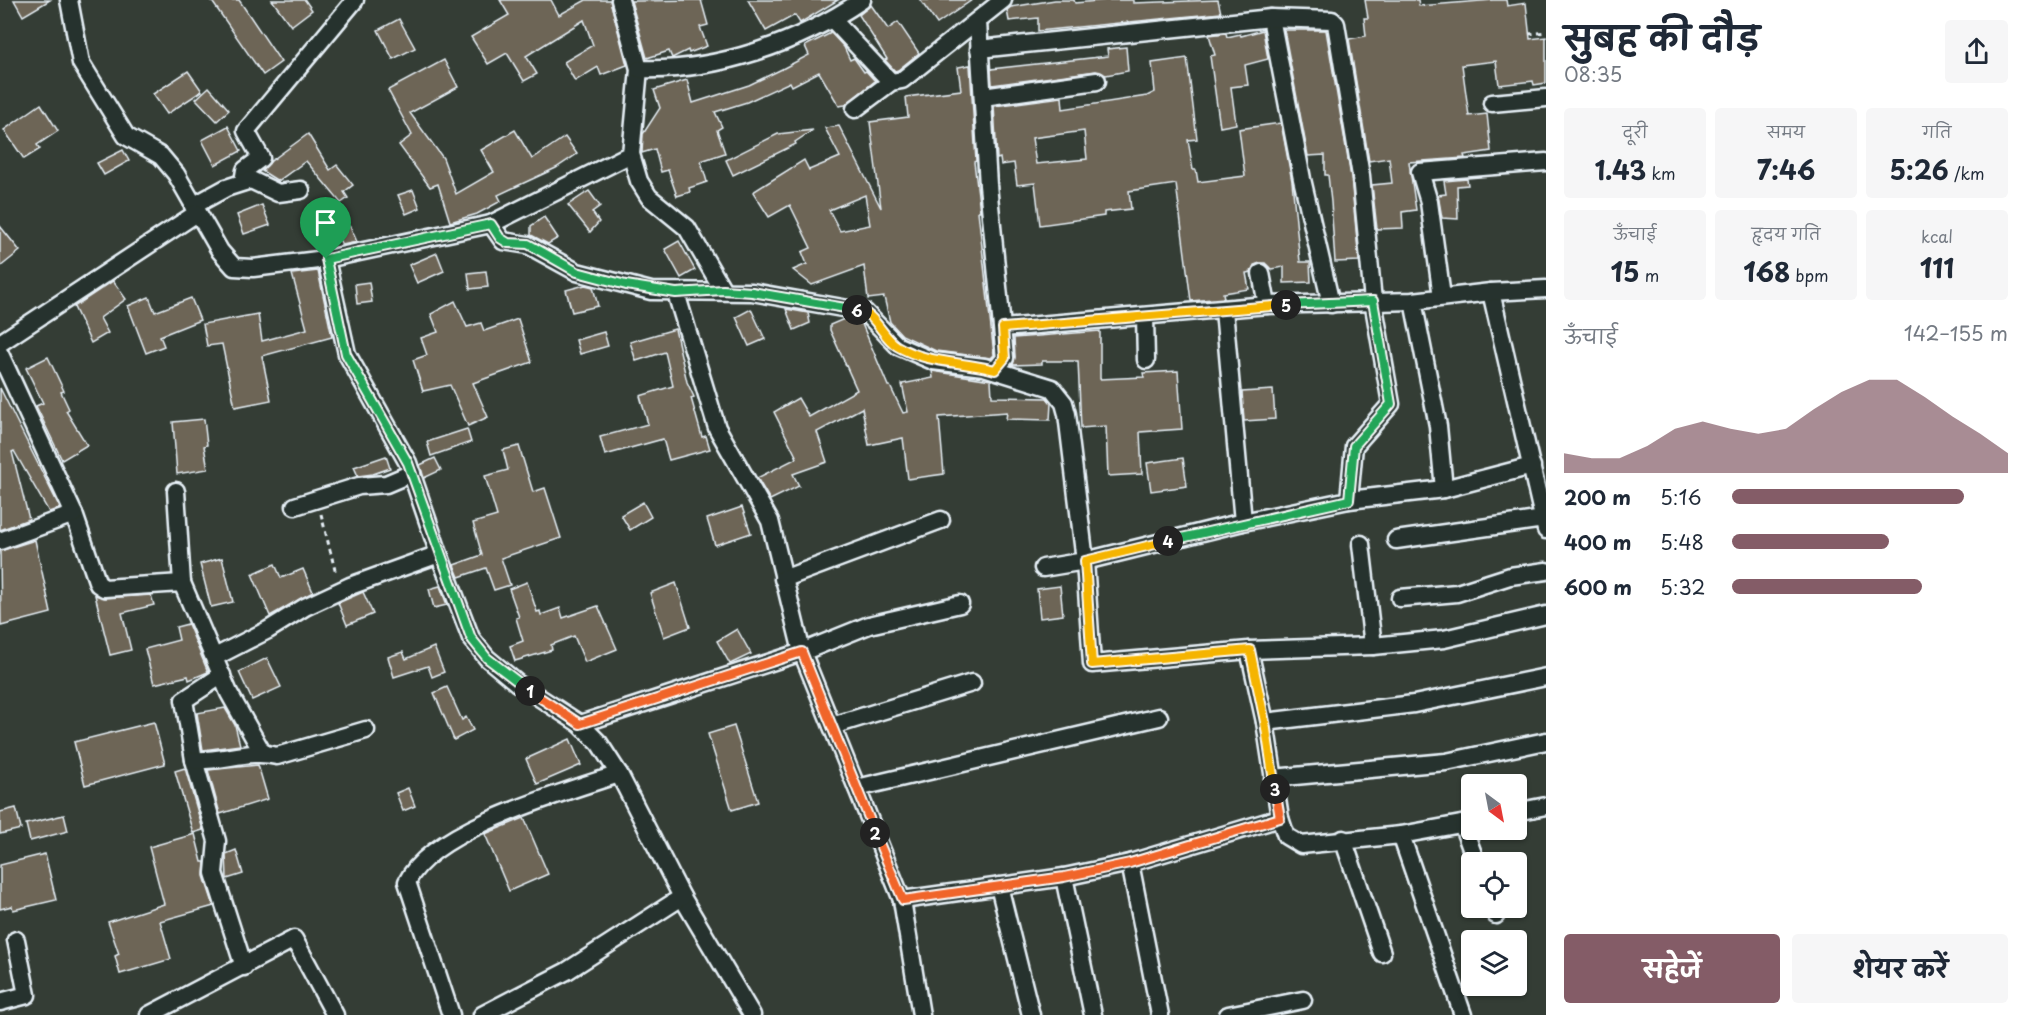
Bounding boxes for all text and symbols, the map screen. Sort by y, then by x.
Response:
text: सुबह की दौड़ [1564,11,1760,61]
button: share [1945,20,2008,83]
text: 08:35 [1564,59,1622,89]
text: दूरी [1622,119,1648,143]
text: समय [1767,119,1805,143]
text: गति [1922,119,1952,143]
text: 1.43 [1594,150,1646,189]
text: 7:46 [1757,150,1815,189]
text: 5:26 [1889,150,1949,189]
text: km [1646,161,1676,185]
text: /km [1949,161,1985,185]
pin [300,197,351,259]
icon: arrive [309,206,342,239]
text: ऊँचाई [1614,221,1656,245]
text: हृदय गति [1751,221,1821,245]
text: kcal [1921,224,1953,248]
text: 111 [1920,248,1954,287]
text: 15 [1611,252,1640,291]
text: 168 [1743,252,1790,291]
text: m [1640,263,1659,287]
text: bpm [1790,263,1829,287]
pin: 5 [1271,290,1301,320]
text: 5 [1281,293,1291,317]
pin: 6 [842,295,872,325]
text: 6 [851,298,863,322]
text: 142–155 m [1904,318,2008,348]
text: ऊँचाई [1564,321,1618,351]
text: 200 m [1564,482,1631,512]
text: 5:16 [1660,482,1702,512]
pin: 4 [1153,526,1183,556]
text: 400 m [1564,527,1632,557]
text: 5:48 [1660,527,1704,557]
text: 4 [1163,529,1173,553]
text: 600 m [1564,572,1632,602]
text: 5:32 [1660,572,1705,602]
pin: 1 [515,676,545,706]
text: 1 [526,679,534,703]
pin: 3 [1260,774,1290,804]
north arrow [1461,774,1527,840]
map controls [1461,774,1527,996]
text: 3 [1270,777,1280,801]
pin: 2 [860,818,890,848]
text: 2 [869,821,881,845]
button: locate [1461,852,1527,918]
button: layers [1461,930,1527,996]
button: सहेजें [1564,934,1780,1003]
button: शेयर करें [1792,934,2008,1003]

